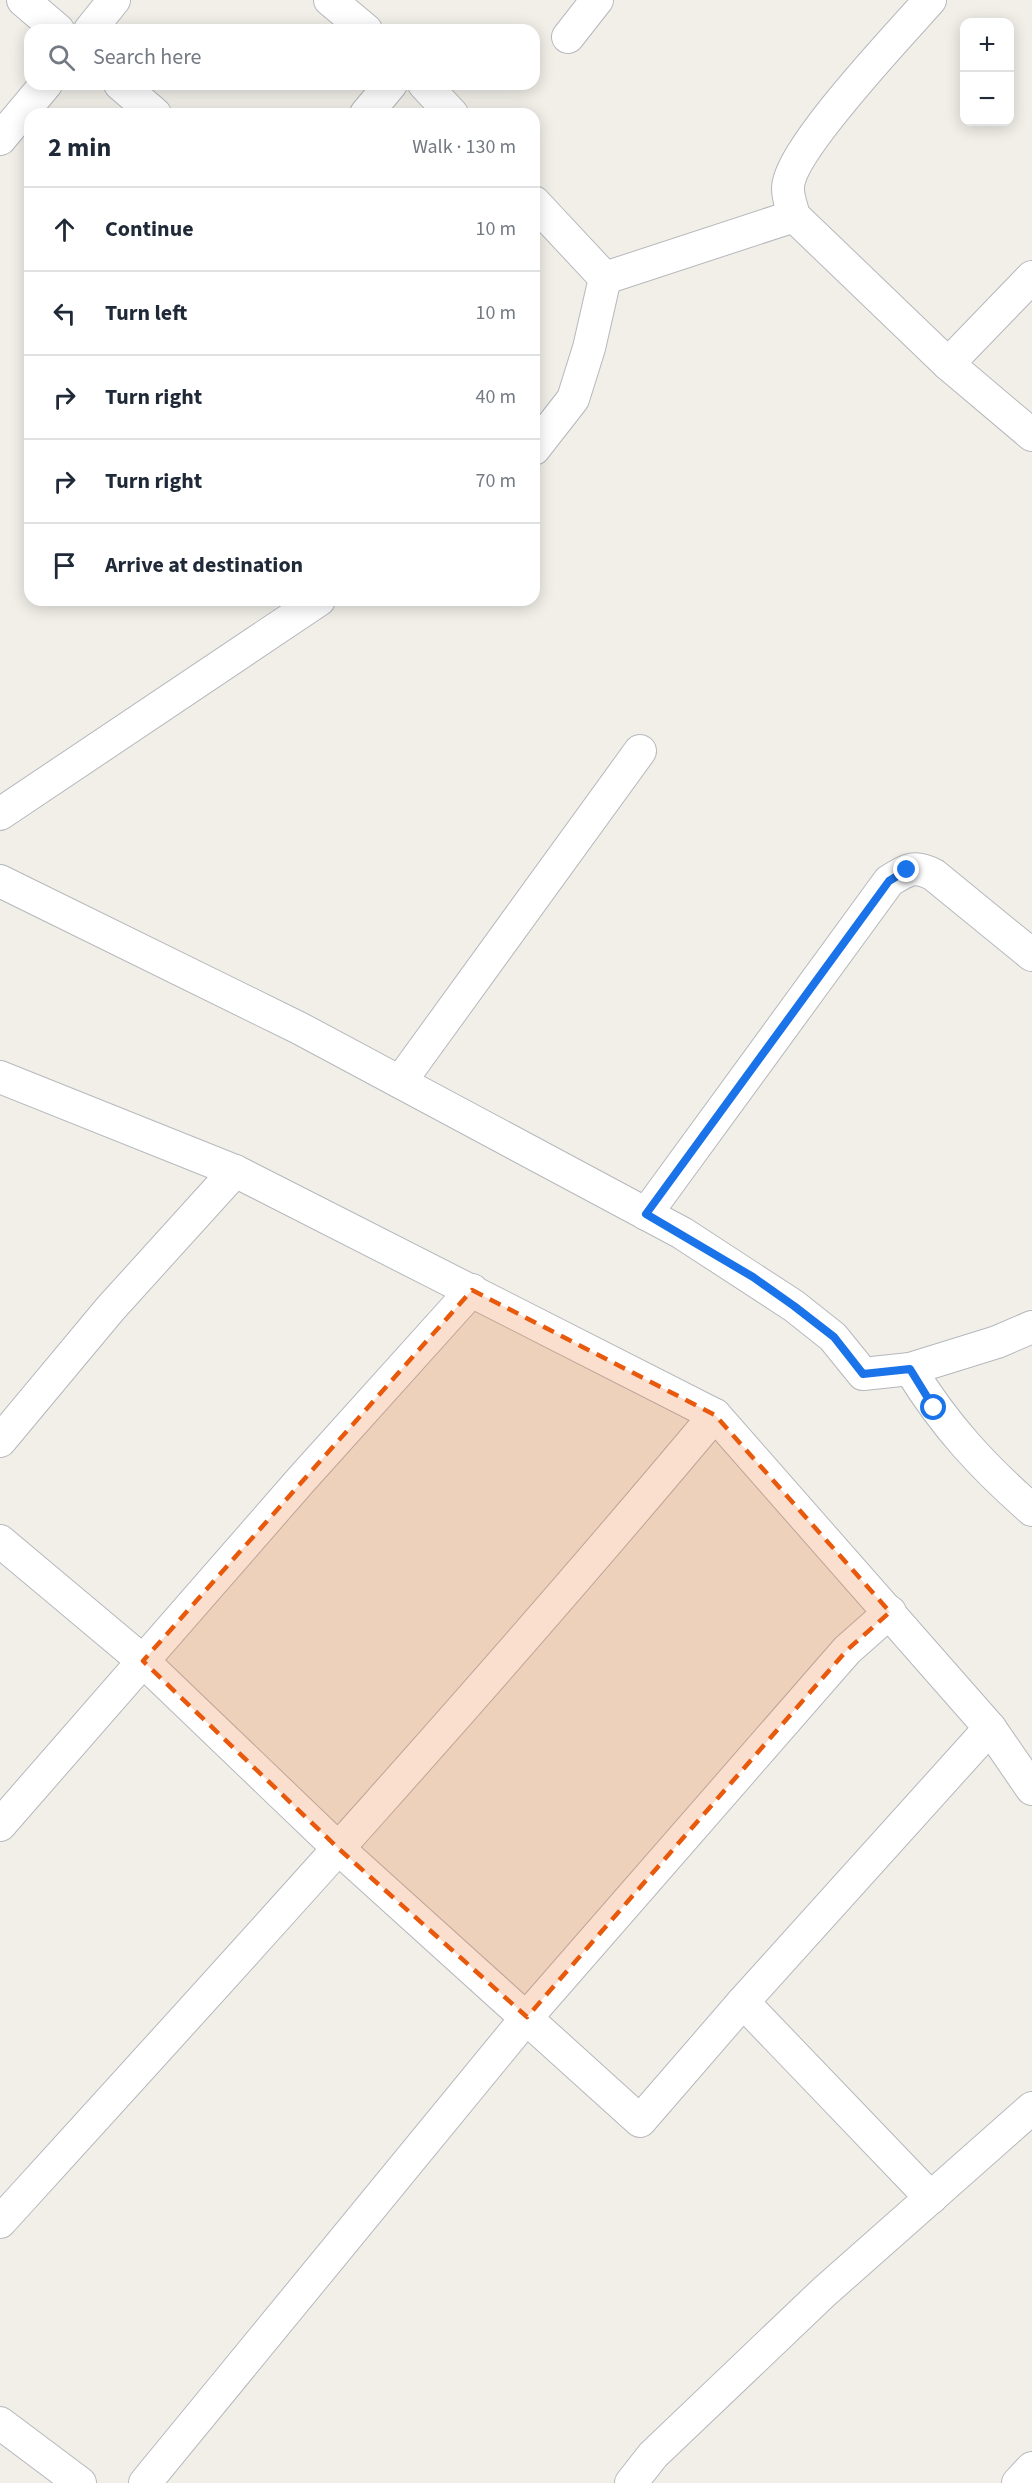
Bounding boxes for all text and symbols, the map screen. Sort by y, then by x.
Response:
map controls [960,18,1014,126]
button: + [960,18,1014,72]
search box [24,24,540,90]
icon: search [45,41,78,74]
text: Search here [93,41,201,73]
button: − [960,72,1014,126]
text: 2 min [48,129,111,166]
text: Walk · 130 m [412,133,516,161]
icon: ahead [48,213,81,246]
text: Continue [105,213,194,245]
text: 10 m [476,215,516,243]
icon: left [48,297,81,330]
text: Turn left [105,297,187,329]
text: 10 m [476,299,516,327]
icon: right [48,381,81,414]
text: Turn right [105,381,202,413]
text: 40 m [476,383,516,411]
icon: right [48,465,81,498]
text: Turn right [105,465,202,497]
text: 70 m [476,467,516,495]
icon: arrive [48,549,81,582]
text: Arrive at destination [105,549,303,581]
route end [893,856,919,882]
route start [920,1394,946,1420]

